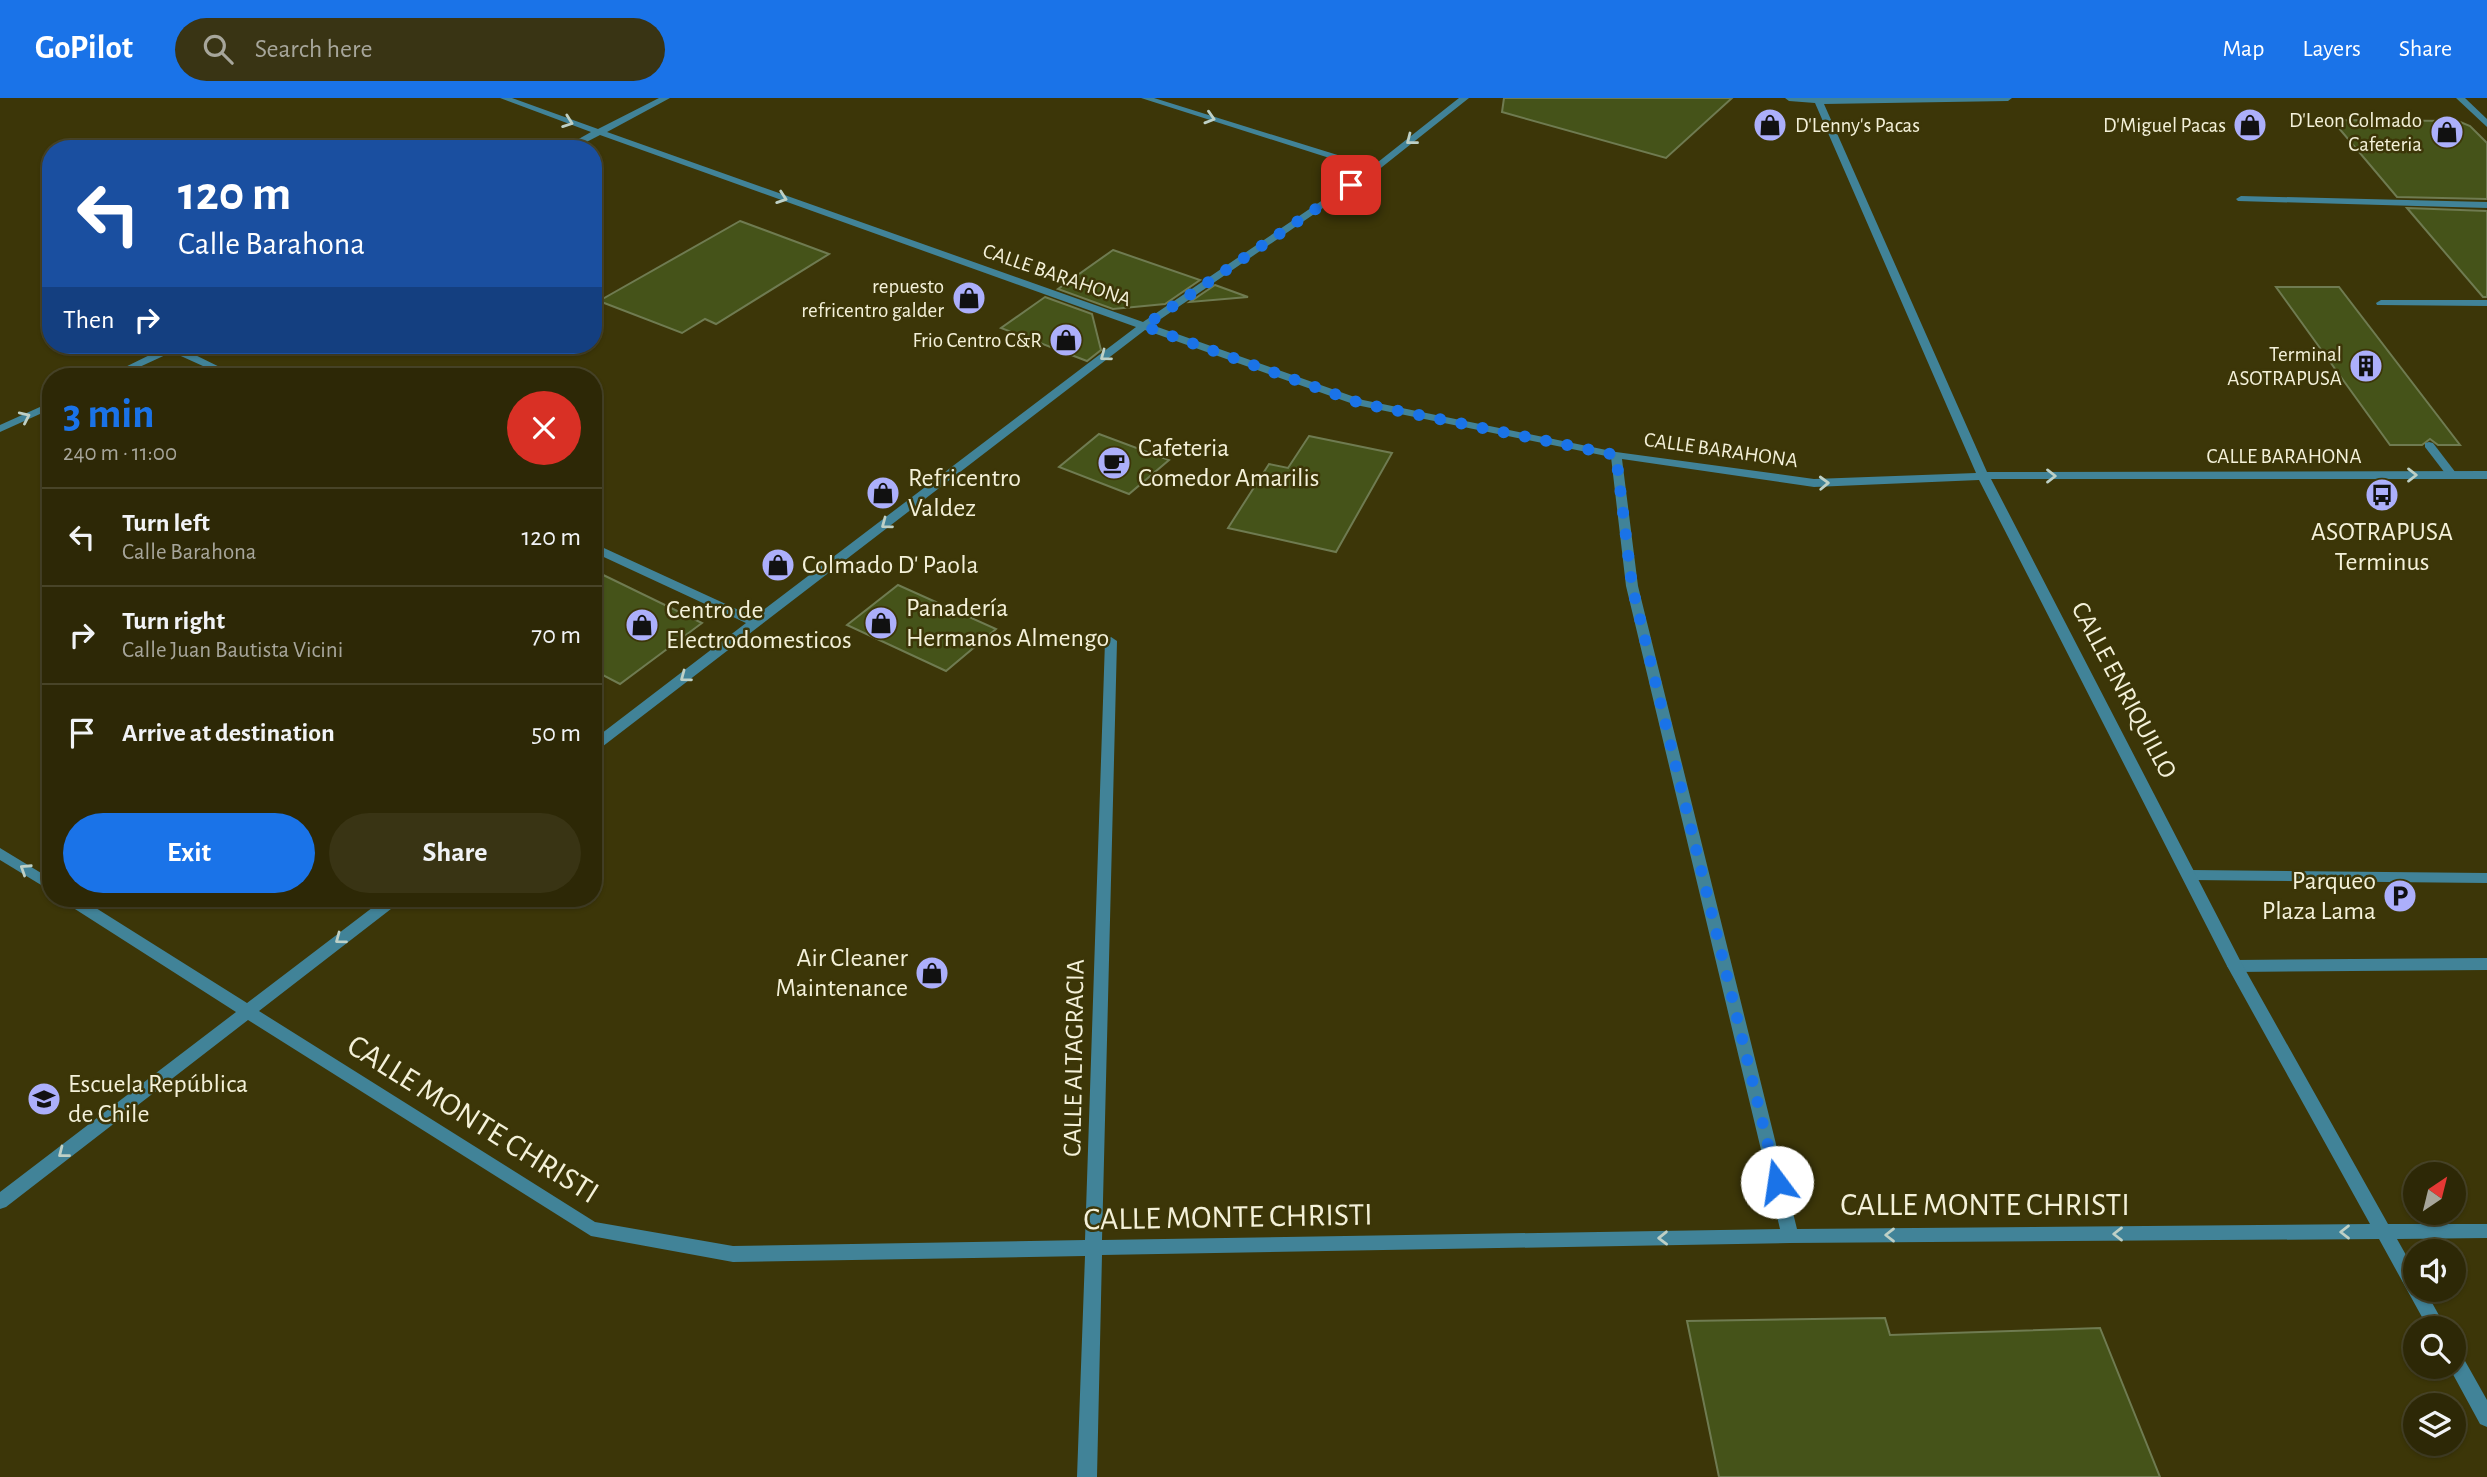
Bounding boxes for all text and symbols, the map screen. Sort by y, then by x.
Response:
search box [175,18,665,81]
icon: search [199,30,237,68]
text: GoPilot [35,32,133,65]
text: Search here [255,36,372,62]
text: Map [2222,37,2264,61]
text: Layers [2302,37,2361,61]
text: Share [2399,37,2452,61]
shop icon: D'Lenny's Pacas [1751,106,1789,144]
shop icon: D'Miguel Pacas [2231,106,2269,144]
one-way arrow [1203,110,1215,125]
place label: D'Leon Colmado Cafeteria [2289,110,2422,155]
one-way arrow [561,113,573,127]
shop icon: D'Leon Colmado Cafeteria [2428,113,2466,151]
place label: D'Lenny's Pacas [1795,115,1920,136]
place label: D'Miguel Pacas [2103,115,2226,136]
one-way arrow [1407,132,1419,145]
pin [1321,155,1381,215]
icon: arrive [1332,166,1370,204]
icon: left [63,168,154,259]
text: 120 m [178,170,291,219]
one-way arrow [775,190,788,204]
text: Calle Barahona [178,228,365,260]
street label: CALLE BARAHONA [980,240,1134,310]
place label: repuesto refricentro galder [801,276,944,321]
shop icon: repuesto refricentro galder [950,279,988,317]
icon: right [128,301,166,339]
text: Then [63,307,114,333]
shop icon: Frio Centro C&R [1047,321,1085,359]
place label: Frio Centro C&R [913,330,1042,351]
place label: Terminal ASOTRAPUSA [2227,344,2342,389]
one-way arrow [1100,347,1113,360]
building icon: Terminal ASOTRAPUSA [2347,347,2385,385]
button: close [507,391,581,465]
text: 3 min [63,393,155,435]
one-way arrow [18,412,30,426]
street label: CALLE BARAHONA [1643,429,1799,471]
place label: Cafeteria Comedor Amarilis [1138,435,1319,491]
text: 240 m · 11:00 [63,442,177,465]
cafe icon: Cafeteria Comedor Amarilis [1095,444,1133,482]
street label: CALLE BARAHONA [2206,446,2362,467]
place label: Refricentro Valdez [908,465,1021,521]
one-way arrow [2407,467,2417,483]
one-way arrow [2046,468,2057,484]
shop icon: Refricentro Valdez [864,474,902,512]
one-way arrow [1819,475,1830,490]
bus stop icon: ASOTRAPUSA Terminus [2363,476,2401,514]
text: Turn left [122,510,210,536]
one-way arrow [881,515,893,528]
icon: left [63,518,101,556]
place label: ASOTRAPUSA Terminus [2311,519,2453,575]
text: 120 m [521,524,581,550]
text: Calle Barahona [122,541,256,564]
shop icon: Colmado D' Paola [759,546,797,584]
place label: Colmado D' Paola [802,552,979,578]
place label: Panadería Hermanos Almengo [906,595,1109,651]
place label: Centro de Electrodomesticos [666,597,852,653]
street label: CALLE ENRIQUILLO [2067,598,2181,782]
shop icon: Panadería Hermanos Almengo [862,604,900,642]
shop icon: Centro de Electrodomesticos [623,606,661,644]
text: Turn right [122,608,225,634]
icon: right [63,616,101,654]
text: 70 m [531,622,581,648]
text: Calle Juan Bautista Vicini [122,639,343,662]
one-way arrow [681,668,693,681]
icon: arrive [63,714,101,752]
text: Arrive at destination [122,720,335,746]
text: 50 m [531,720,581,746]
button: Exit [63,813,315,893]
button: Share [329,813,581,893]
one-way arrow [20,865,33,878]
place label: Parqueo Plaza Lama [2262,868,2376,924]
parking icon: Parqueo Plaza Lama [2381,877,2419,915]
one-way arrow [335,931,348,943]
place label: Air Cleaner Maintenance [776,945,909,1001]
shop icon: Air Cleaner Maintenance [913,954,951,992]
street label: CALLE ALTAGRACIA [1059,959,1089,1157]
street label: CALLE MONTE CHRISTI [342,1029,604,1209]
place label: Escuela República de Chile [68,1071,248,1127]
school or university icon: Escuela República de Chile [25,1080,63,1118]
one-way arrow [58,1144,71,1157]
position arrow [1740,1145,1814,1219]
north arrow [2403,1162,2466,1225]
map controls [2403,1162,2466,1456]
street label: CALLE MONTE CHRISTI [1840,1189,2130,1221]
street label: CALLE MONTE CHRISTI [1083,1198,1373,1236]
one-way arrow [2340,1224,2350,1240]
one-way arrow [2112,1226,2123,1242]
one-way arrow [1885,1227,1895,1243]
one-way arrow [1657,1231,1668,1246]
button: sound [2403,1239,2466,1302]
button: search [2403,1316,2466,1379]
button: layers [2403,1393,2466,1456]

